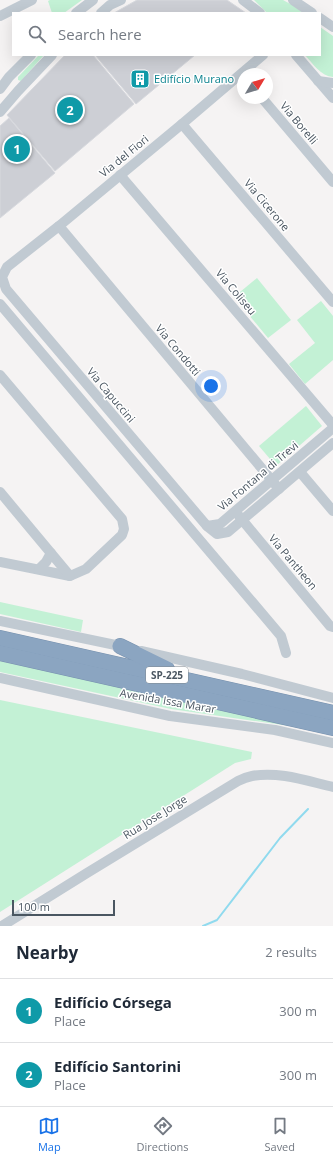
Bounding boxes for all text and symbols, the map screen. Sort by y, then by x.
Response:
search box [12,12,321,56]
icon: search [26,23,48,45]
text: Search here [58,24,142,44]
building icon: Edifício Murano [129,68,151,90]
north arrow [237,68,273,104]
place label: Edifício Murano [154,71,235,86]
pin: 2 [57,95,83,125]
street label: Via Borelli [277,98,322,147]
street label: Via del Fiori [96,131,151,180]
pin: 1 [4,134,30,164]
street label: Via Cicerone [241,176,294,234]
street label: Via Coliseu [213,266,260,318]
street label: Via Condotti [153,321,204,378]
street label: Via Capuccini [84,364,139,425]
your location [201,376,221,396]
street label: Via Fontana di Trevi [214,438,301,514]
street label: Via Pantheon [266,531,321,593]
road number: SP-225 [146,667,188,683]
street label: Avenida Issa Marar [119,685,218,716]
street label: Rua Jose Jorge [120,791,189,842]
scale bar [12,898,115,917]
text: 100 m [18,899,50,914]
text: Nearby [16,941,78,964]
text: 2 results [265,943,317,961]
text: Edifício Córsega [54,992,172,1012]
text: 1 [25,1002,33,1020]
text: 300 m [279,1002,317,1020]
text: Place [54,1012,86,1030]
text: Edifício Santorini [54,1056,181,1076]
text: 2 [25,1066,33,1084]
text: 300 m [279,1066,317,1084]
text: Place [54,1076,86,1094]
tab: Map [38,1115,61,1154]
tab: Directions [137,1115,189,1154]
tab: Saved [264,1115,295,1154]

